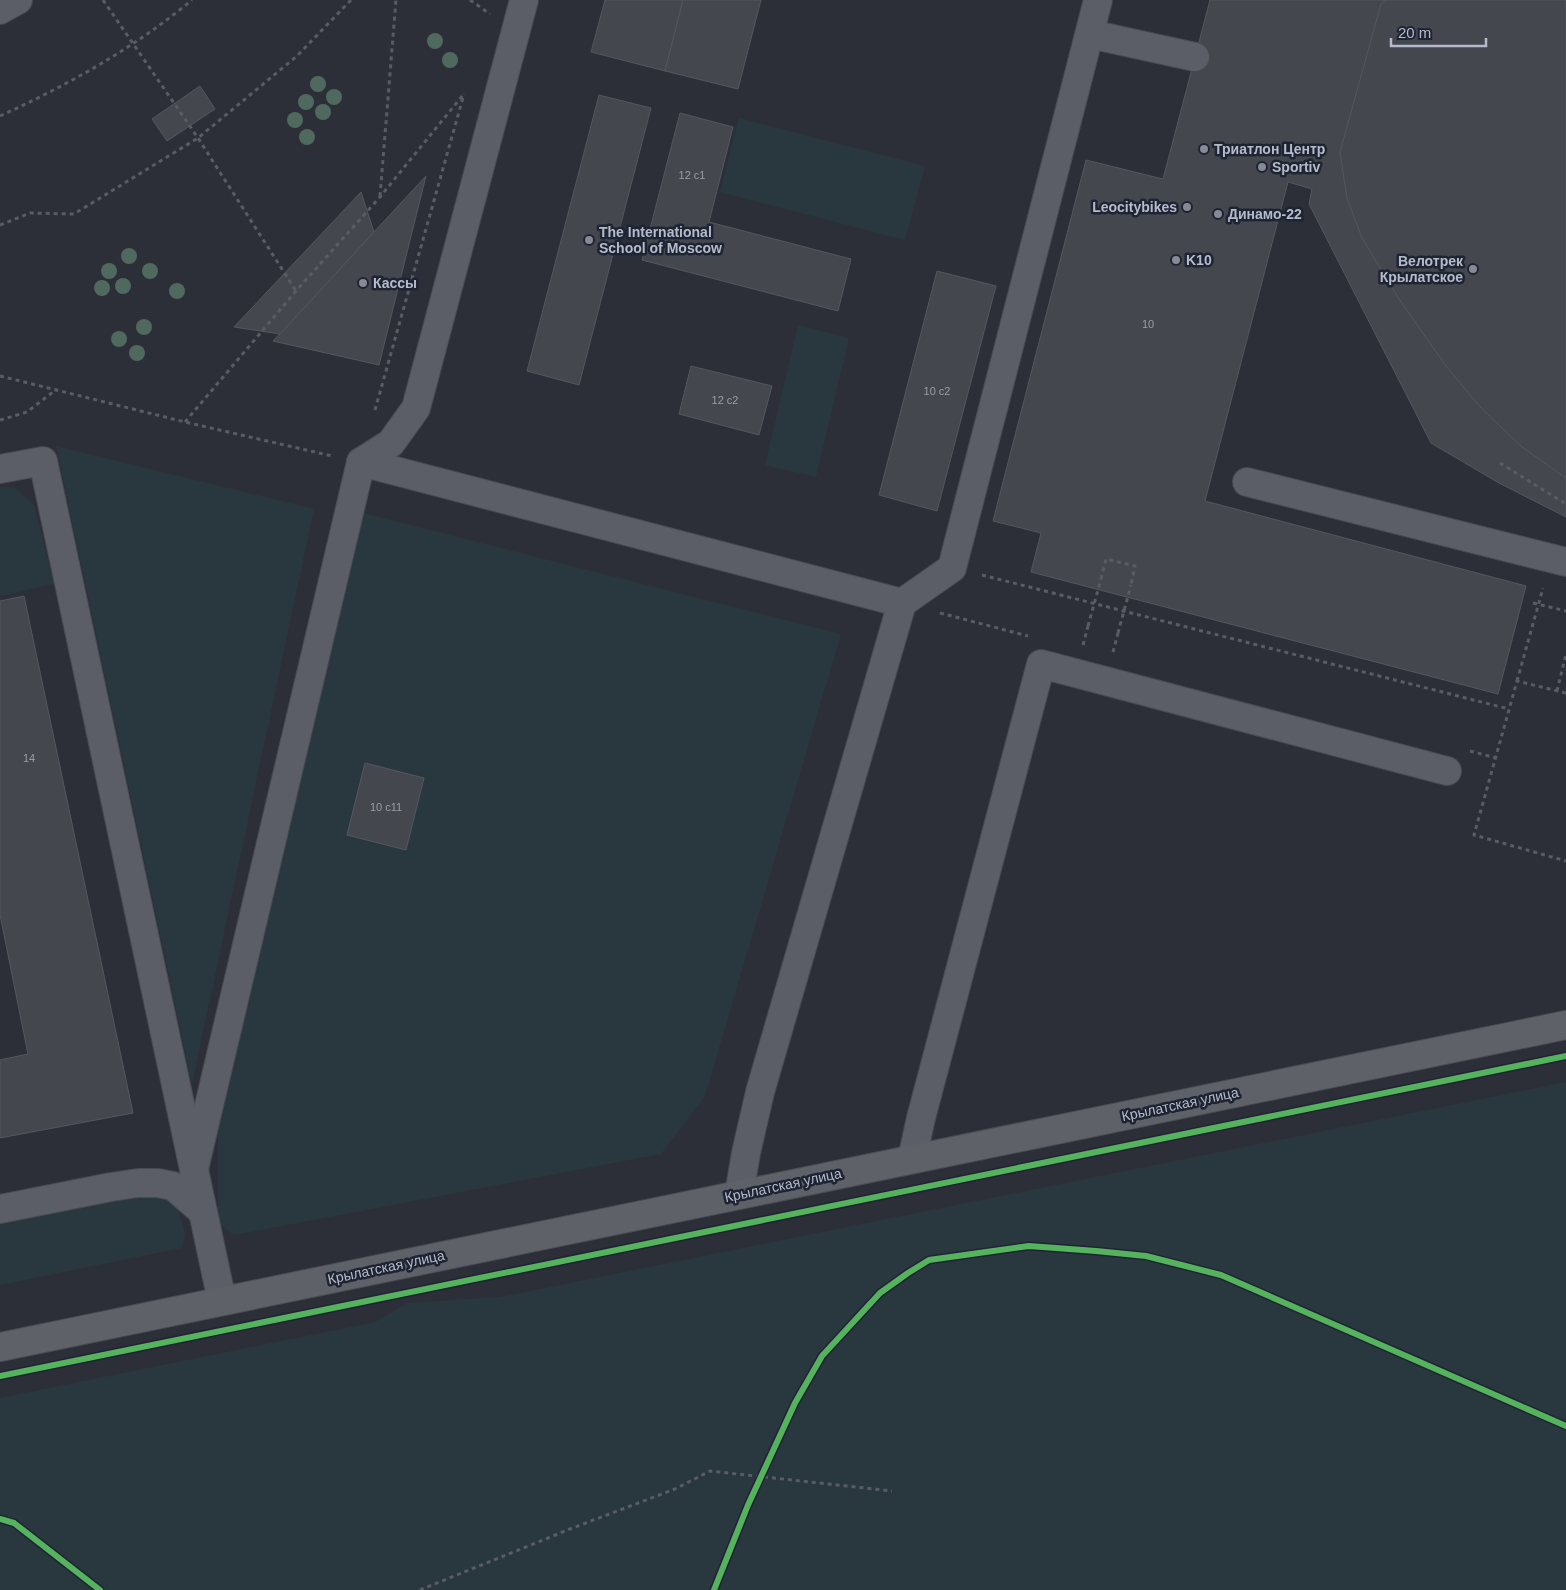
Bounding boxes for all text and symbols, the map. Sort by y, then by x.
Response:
scale bar [1391,15,1486,47]
text: 20 m [1398,24,1431,41]
place label: Триатлон Центр [1214,141,1325,157]
marker: Триатлон Центр [1198,143,1210,155]
place label: Sportiv [1272,159,1320,175]
marker: Sportiv [1256,161,1268,173]
house number: 12 с1 [679,169,705,181]
place label: Leocitybikes [1092,199,1177,215]
marker: Leocitybikes [1181,201,1193,213]
place label: Динамо-22 [1228,206,1302,222]
marker: Динамо-22 [1212,208,1224,220]
place label: The International School of Moscow [599,224,722,256]
marker: The International School of Moscow [583,234,595,246]
place label: K10 [1186,252,1212,268]
place label: Велотрек Крылатское [1380,253,1464,285]
marker: K10 [1170,254,1182,266]
marker: Велотрек Крылатское [1467,263,1479,275]
place label: Кассы [373,275,417,291]
marker: Кассы [357,277,369,289]
house number: 10 [1142,318,1154,330]
house number: 10 с2 [924,385,950,397]
house number: 12 с2 [712,394,738,406]
house number: 14 [23,752,35,764]
house number: 10 с11 [370,801,402,813]
street label: Крылатская улица [1120,1084,1240,1124]
street label: Крылатская улица [723,1165,843,1205]
street label: Крылатская улица [326,1247,446,1287]

